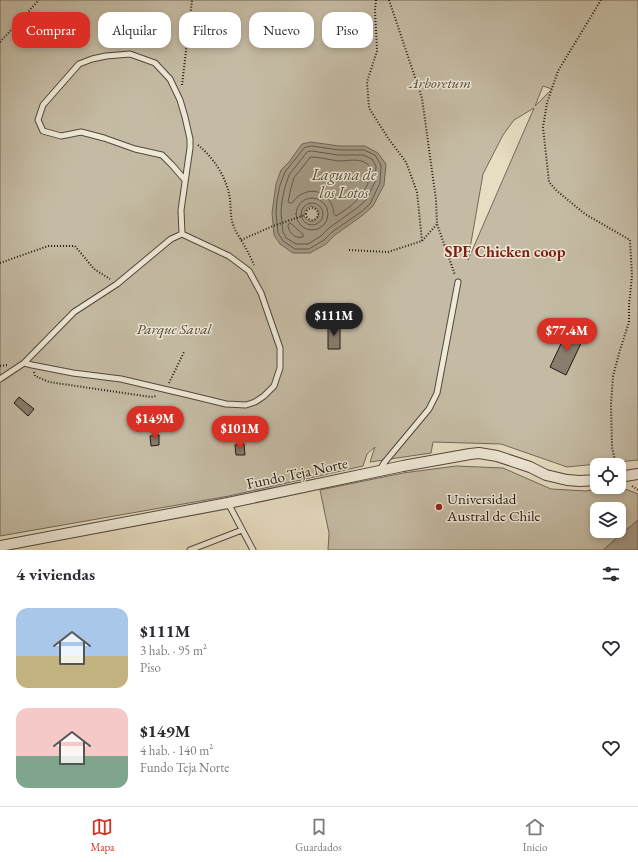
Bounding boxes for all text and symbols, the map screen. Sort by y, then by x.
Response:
chip: Comprar [12,12,90,48]
chip: Alquilar [98,12,171,48]
chip: Filtros [179,12,241,48]
chip: Nuevo [249,12,314,48]
chip: Piso [322,12,373,48]
park label: Arboretum [408,73,471,92]
water label: Laguna de los Lotos [311,164,377,203]
district label: SPF Chicken coop [445,241,566,262]
pin: $111M [306,303,362,337]
text: $111M [315,307,353,324]
pin: $77.4M [534,318,600,352]
park label: Parque Saval [137,319,212,339]
text: $77.4M [546,322,588,339]
pin: $149M [127,406,183,440]
text: $149M [136,410,174,427]
pin: $101M [212,416,268,450]
text: $101M [221,420,259,437]
street label: Fundo Teja Norte [245,453,350,493]
map controls [590,458,626,538]
button: locate [590,458,626,494]
place label: Universidad Austral de Chile [446,489,541,525]
marker: Universidad Austral de Chile [434,502,444,512]
button: layers [590,502,626,538]
text: 4 viviendas [16,563,95,585]
icon: filters [600,563,622,585]
text: $111M [140,620,190,642]
icon: home [48,624,96,672]
icon: heart [600,637,622,659]
text: 3 hab. · 95 m² [140,642,207,659]
text: Piso [140,659,161,676]
text: $149M [140,720,190,742]
icon: home [48,724,96,772]
icon: heart [600,737,622,759]
text: 4 hab. · 140 m² [140,742,213,759]
text: Fundo Teja Norte [140,759,229,776]
tab: Mapa [90,816,114,854]
tab: Guardados [295,816,342,854]
tab: Inicio [523,816,548,854]

